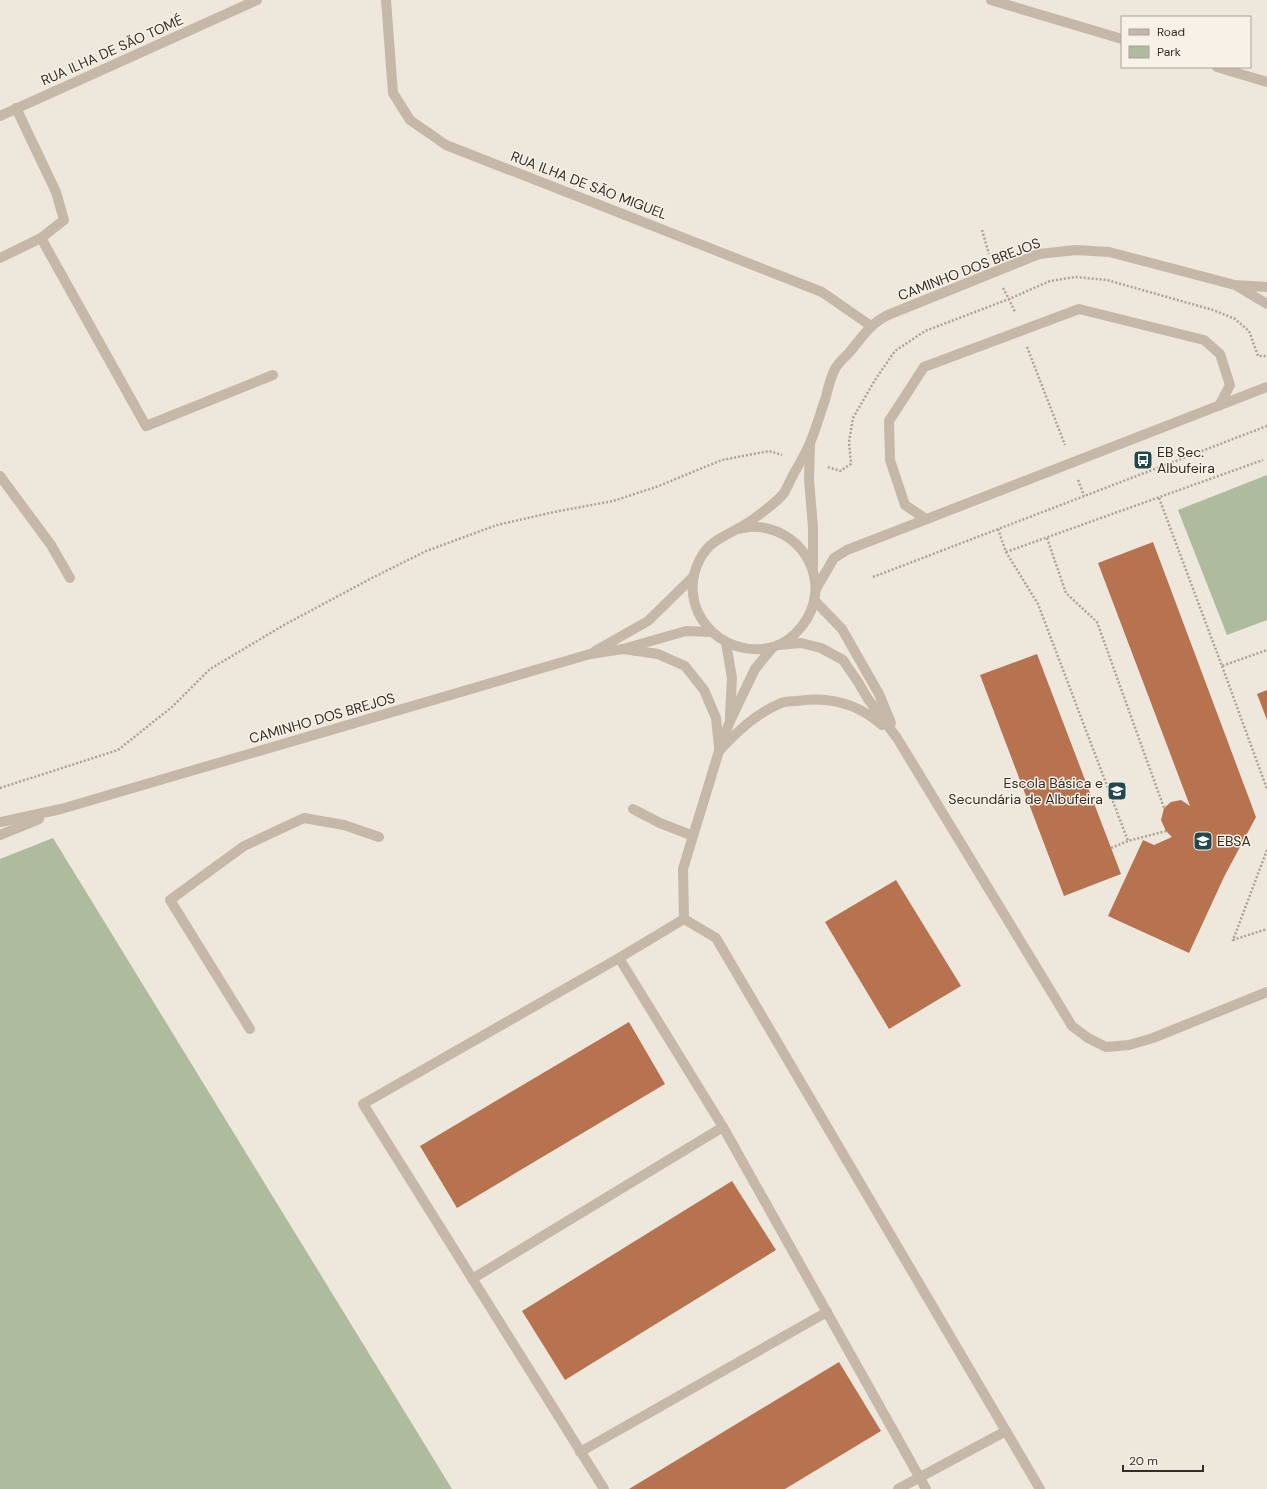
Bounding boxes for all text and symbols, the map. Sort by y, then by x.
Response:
street label: RUA ILHA DE SÃO TOMÉ [38,10,186,90]
legend [1121,16,1251,68]
text: Road [1157,24,1185,40]
text: Park [1157,44,1181,60]
street label: RUA ILHA DE SÃO MIGUEL [508,147,670,223]
street label: CAMINHO DOS BREJOS [895,234,1043,304]
place label: EB Sec. Albufeira [1157,443,1215,477]
bus stop icon: EB Sec. Albufeira [1132,449,1154,471]
street label: CAMINHO DOS BREJOS [247,689,397,747]
place label: Escola Básica e Secundária de Albufeira [948,774,1103,808]
school or university icon: Escola Básica e Secundária de Albufeira [1106,780,1128,802]
school or university icon: EBSA [1192,830,1214,852]
place label: EBSA [1217,832,1251,850]
scale bar [1123,1447,1203,1473]
text: 20 m [1129,1453,1158,1469]

